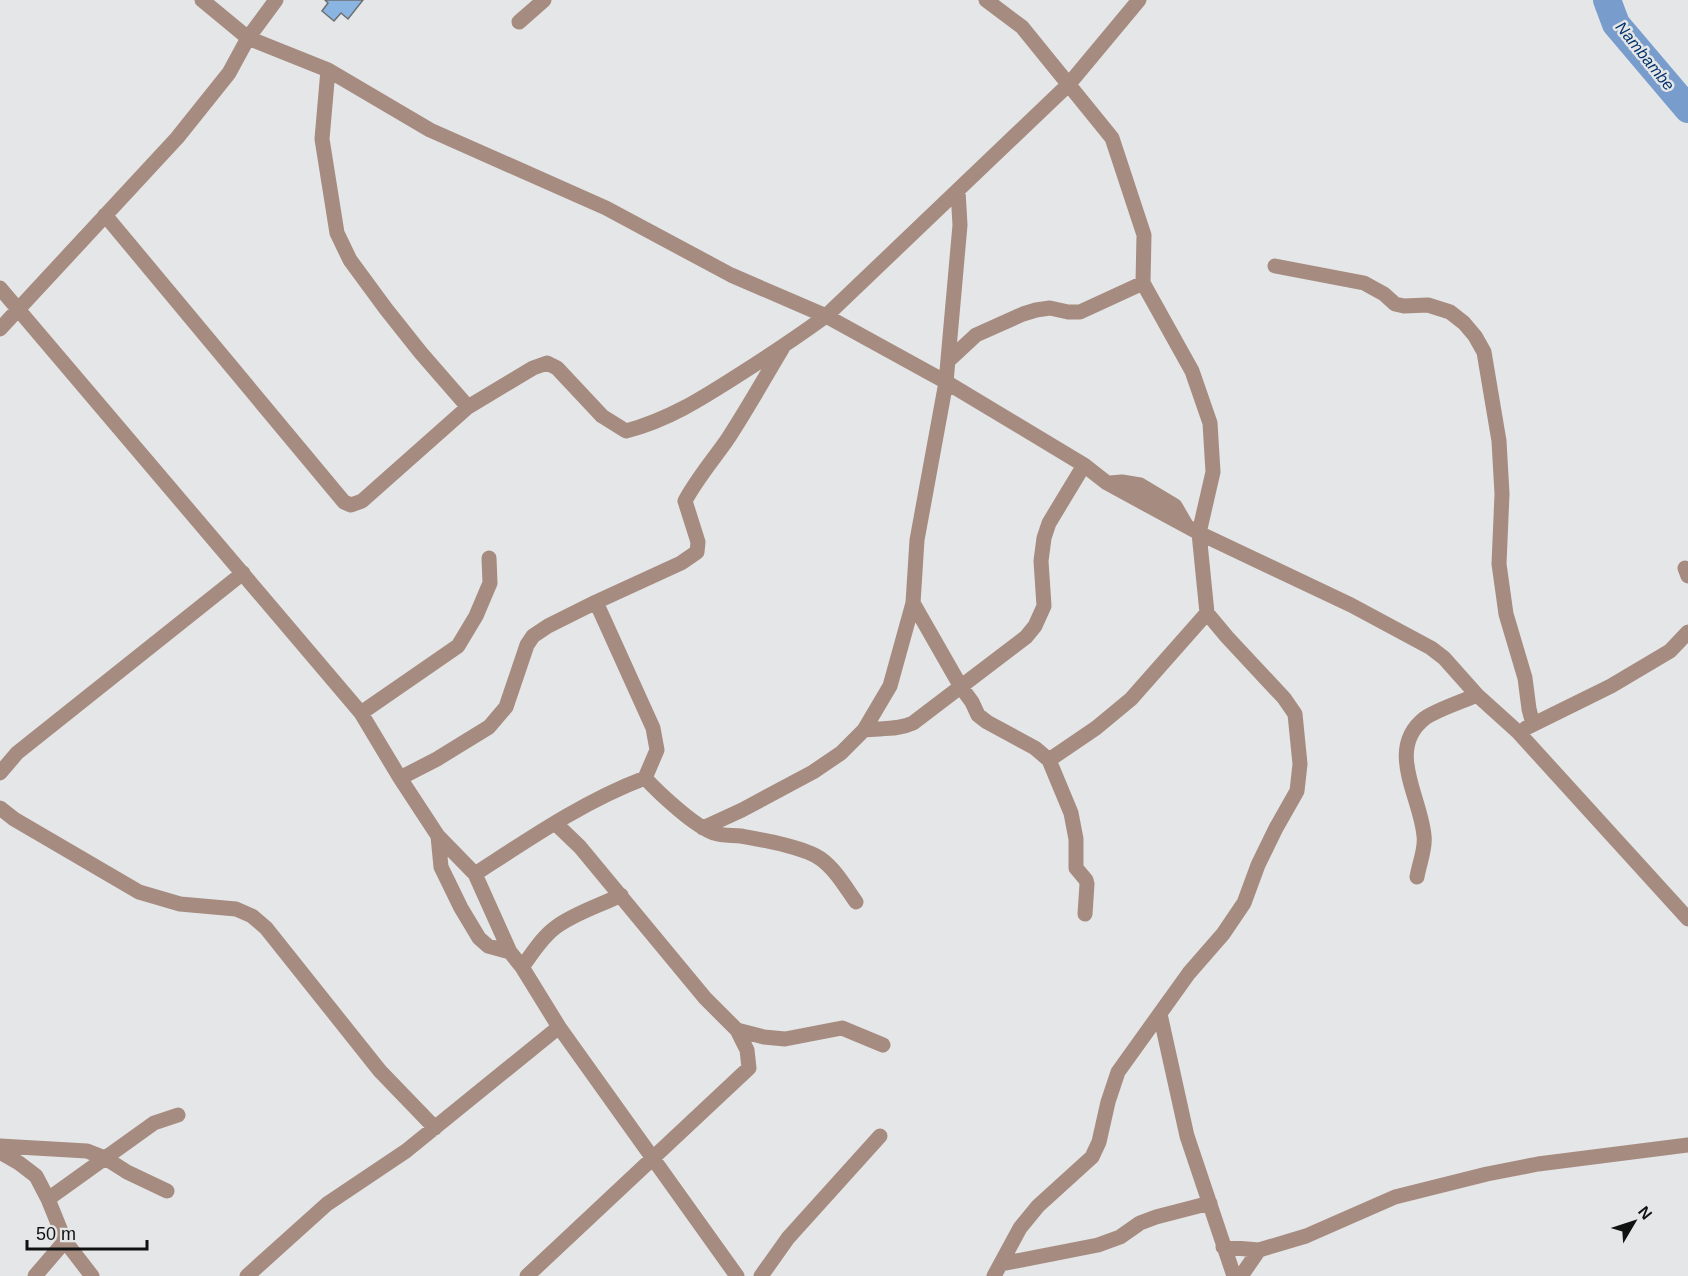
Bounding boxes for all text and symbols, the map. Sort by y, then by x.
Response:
water label: Nambambe [1612,19,1678,94]
north arrow [1604,1192,1664,1252]
text: N [1635,1203,1656,1223]
scale bar [27,1213,147,1251]
text: 50 m [36,1224,76,1244]

